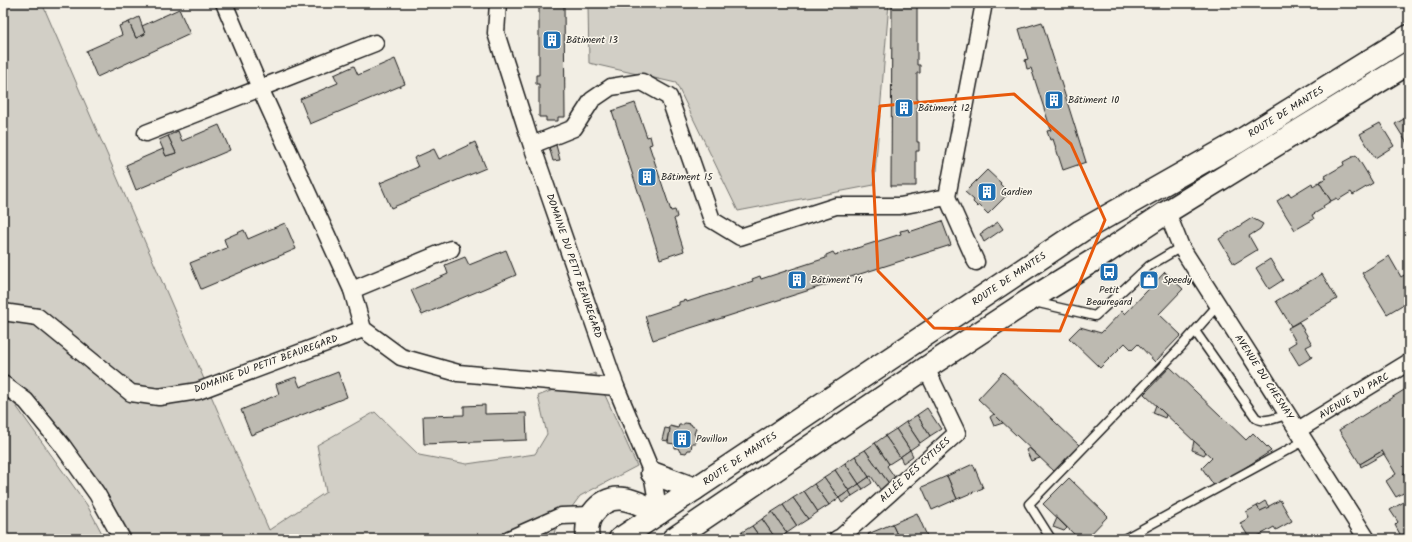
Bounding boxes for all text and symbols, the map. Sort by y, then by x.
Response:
building icon: Bâtiment 13 [541,29,563,51]
place label: Bâtiment 13 [566,32,618,48]
street label: ROUTE DE MANTES [1245,82,1328,142]
building icon: Bâtiment 10 [1043,89,1065,111]
place label: Bâtiment 10 [1068,92,1119,108]
building icon: Bâtiment 12 [893,97,915,119]
place label: Bâtiment 12 [918,100,970,116]
building icon: Bâtiment 15 [636,166,658,188]
place label: Bâtiment 15 [661,169,713,185]
building icon: Gardien [976,181,998,203]
place label: Gardien [1001,184,1032,200]
street label: DOMAINE DU PETIT BEAUREGARD [542,191,607,341]
street label: ROUTE DE MANTES [969,248,1050,310]
bus stop icon: Petit Beauregard [1098,261,1120,283]
building icon: Bâtiment 14 [786,269,808,291]
shop icon: Speedy [1138,269,1160,291]
place label: Bâtiment 14 [811,272,863,288]
place label: Speedy [1163,272,1192,288]
place label: Petit Beauregard [1086,282,1133,310]
street label: DOMAINE DU PETIT BEAUREGARD [192,330,341,398]
street label: AVENUE DU CHESNAY [1230,331,1298,424]
street label: AVENUE DU PARC [1316,369,1392,423]
building icon: Pavillon [671,428,693,450]
street label: ROUTE DE MANTES [700,428,781,490]
place label: Pavillon [696,431,727,447]
street label: ALLÉE DES CYTISES [876,433,955,506]

